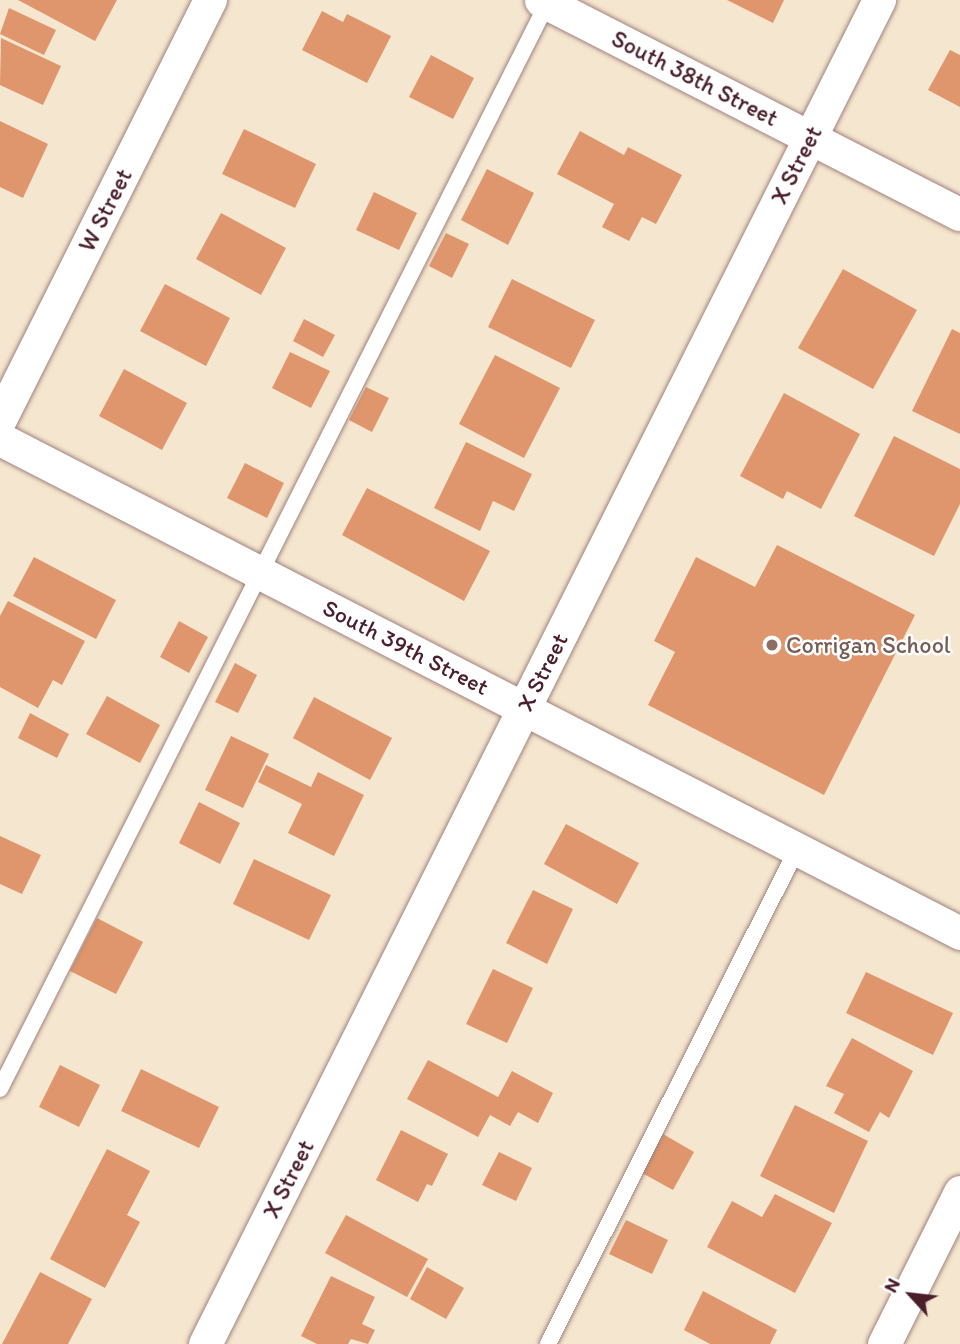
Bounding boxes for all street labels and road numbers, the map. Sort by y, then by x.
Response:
street label: South 38th Street [607,24,783,132]
street label: X Street [764,121,828,209]
street label: W Street [72,164,138,256]
street label: South 39th Street [319,593,493,701]
street label: X Street [510,628,574,716]
street label: X Street [256,1135,320,1223]

